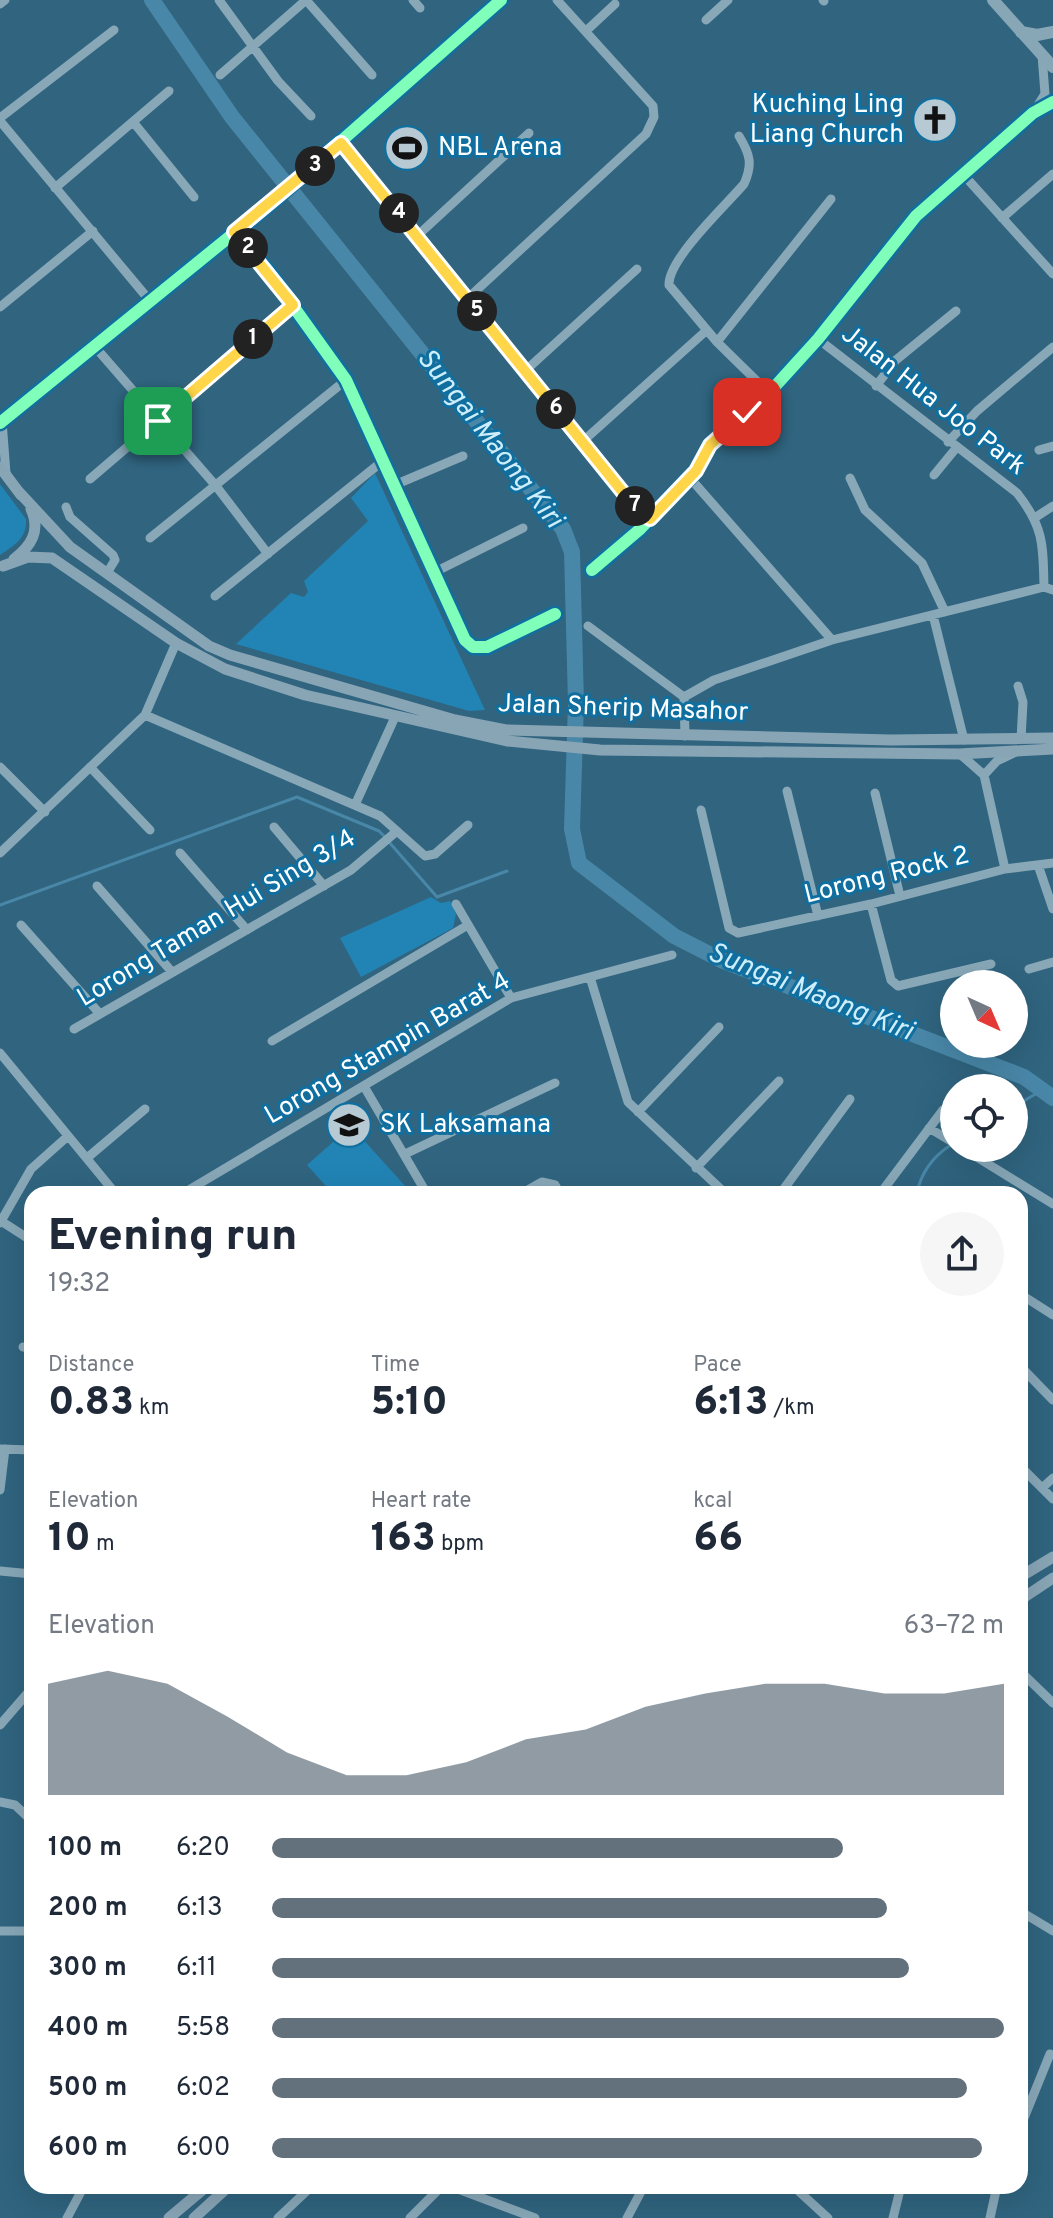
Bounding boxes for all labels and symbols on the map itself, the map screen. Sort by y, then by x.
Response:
place label: Kuching Ling Liang Church [750,89,904,152]
church icon: Kuching Ling Liang Church [911,96,959,144]
sports icon: NBL Arena [383,124,431,172]
place label: NBL Arena [438,132,562,165]
pin: 3 [295,146,335,186]
pin: 4 [379,193,419,233]
pin: 2 [228,228,268,268]
pin: 5 [457,291,497,331]
pin: 1 [233,319,273,359]
street label: Jalan Hua Joo Park [834,319,1032,483]
water label: Sungai Maong Kiri [408,342,572,538]
pin [713,378,781,446]
pin [124,387,192,455]
pin: 6 [536,389,576,429]
pin: 7 [615,486,655,526]
street label: Jalan Sherip Masahor [497,688,749,730]
street label: Lorong Taman Hui Sing 3/4 [72,823,362,1015]
street label: Lorong Rock 2 [801,840,973,912]
water label: Sungai Maong Kiri [702,935,920,1051]
street label: Lorong Stampin Barat 4 [259,965,517,1133]
north arrow [940,970,1028,1058]
school or university icon: SK Laksamana [325,1101,373,1149]
place label: SK Laksamana [380,1109,551,1142]

